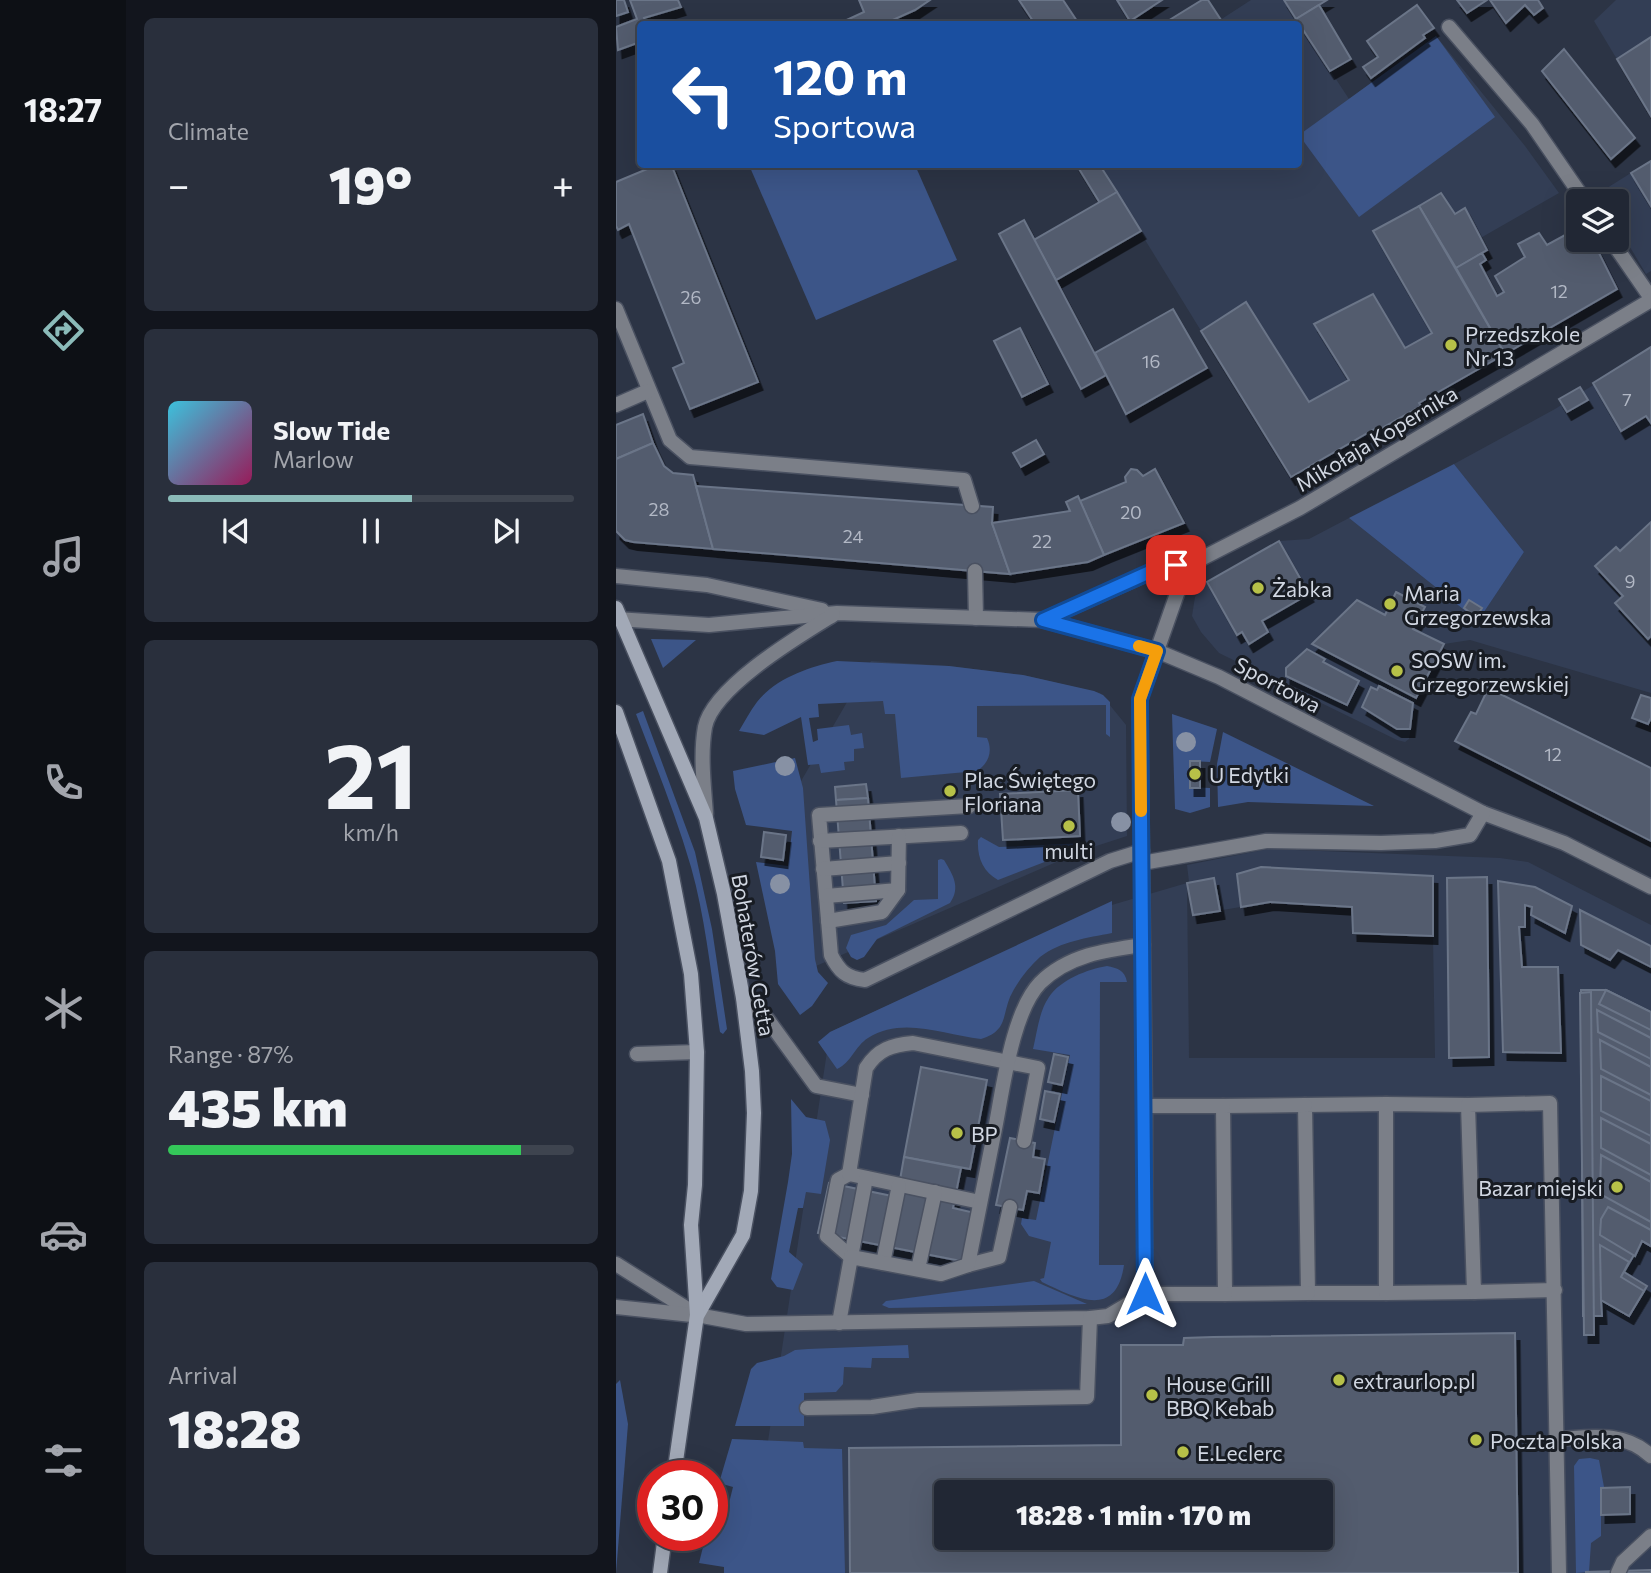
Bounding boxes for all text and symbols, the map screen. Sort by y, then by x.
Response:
text: 120 m [773,45,907,105]
icon: left [658,49,749,140]
text: 18:27 [24,89,102,129]
text: Sportowa [773,105,916,145]
text: Climate [168,117,249,145]
text: 19° [329,151,412,215]
text: − [168,160,190,207]
text: + [552,160,574,207]
map controls [1566,189,1629,252]
button: layers [1566,189,1629,252]
house number: 12 [1550,280,1568,302]
house number: 26 [681,286,701,308]
icon: directions [39,306,88,355]
place label: Przedszkole Nr 13 [1465,321,1580,370]
marker: Przedszkole Nr 13 [1443,337,1459,353]
house number: 16 [1142,350,1160,372]
street label: Mikołaja Kopernika [1291,380,1461,496]
house number: 7 [1622,388,1632,410]
text: Slow Tide [273,414,390,445]
text: Marlow [273,445,354,473]
house number: 28 [649,498,670,520]
house number: 20 [1120,501,1142,523]
icon: previous [217,512,255,550]
icon: pause [352,512,390,550]
icon: next [487,512,525,550]
house number: 24 [843,525,863,547]
house number: 22 [1032,530,1052,552]
icon: music [39,532,88,581]
pin [1146,535,1206,595]
icon: arrive [1157,546,1195,584]
house number: 9 [1625,570,1635,592]
place label: Żabka [1272,576,1332,601]
marker: Żabka [1250,580,1266,596]
place label: Maria Grzegorzewska [1404,580,1551,629]
marker: Maria Grzegorzewska [1382,596,1398,612]
place label: SOSW im. Grzegorzewskiej [1411,647,1569,696]
street label: Sportowa [1231,651,1325,717]
marker: SOSW im. Grzegorzewskiej [1389,663,1405,679]
text: 21 [325,716,417,828]
house number: 12 [1544,743,1562,765]
icon: phone [39,758,88,807]
place label: U Edytki [1209,762,1289,787]
marker: U Edytki [1187,766,1203,782]
place label: Plac Świętego Floriana [964,767,1096,816]
marker: Plac Świętego Floriana [942,783,958,799]
text: km/h [343,818,399,846]
marker: multi [1061,818,1077,834]
place label: multi [1044,838,1094,863]
street label: Bohaterów Getta [727,872,781,1038]
icon: climate [39,984,88,1033]
text: Range · 87% [168,1040,293,1068]
text: 435 km [168,1074,348,1138]
place label: BP [971,1121,998,1146]
marker: BP [949,1125,965,1141]
place label: Bazar miejski [1478,1175,1603,1200]
marker: Bazar miejski [1609,1179,1625,1195]
icon: car [39,1210,88,1259]
position arrow [1108,1257,1182,1331]
text: Arrival [168,1361,238,1389]
place label: extraurlop.pl [1353,1368,1476,1393]
place label: House Grill BBQ Kebab [1166,1371,1275,1420]
marker: extraurlop.pl [1331,1372,1347,1388]
marker: House Grill BBQ Kebab [1144,1387,1160,1403]
text: 18:28 [168,1395,301,1459]
place label: Poczta Polska [1490,1428,1622,1453]
marker: Poczta Polska [1468,1432,1484,1448]
icon: filters [39,1436,88,1485]
place label: E.Leclerc [1197,1440,1283,1465]
marker: E.Leclerc [1175,1444,1191,1460]
speed limit sign: 30 [637,1460,728,1551]
text: 18:28 · 1 min · 170 m [1016,1499,1251,1530]

